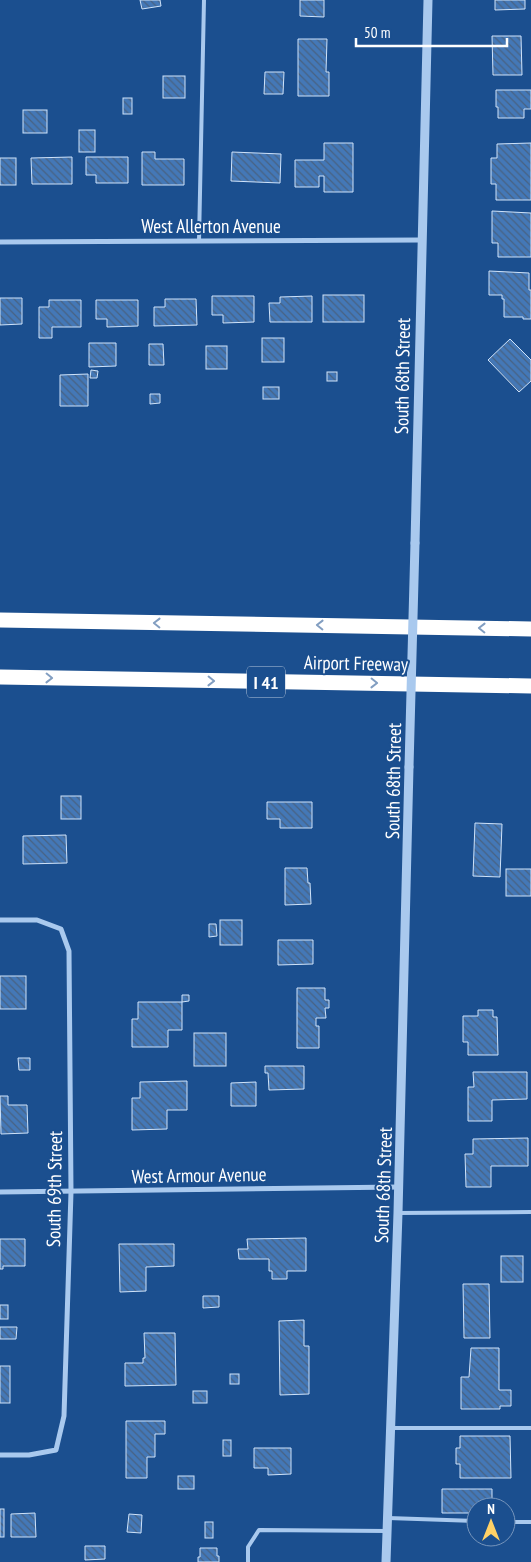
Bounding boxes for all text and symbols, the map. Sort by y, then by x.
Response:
scale bar [356,15,507,47]
text: 50 m [364,23,390,42]
street label: West Allerton Avenue [141,214,281,238]
street label: South 68th Street [389,317,415,434]
one-way arrow [153,618,161,628]
one-way arrow [316,620,324,630]
one-way arrow [478,623,486,633]
street label: Airport Freeway [304,650,409,676]
road number: I 41 [247,666,285,698]
one-way arrow [45,673,53,683]
one-way arrow [208,676,215,686]
one-way arrow [370,678,378,689]
street label: South 68th Street [380,722,406,839]
street label: South 68th Street [369,1126,397,1244]
street label: South 69th Street [41,1130,67,1247]
street label: West Armour Avenue [131,1162,267,1188]
north arrow [466,1497,516,1547]
text: N [487,1500,495,1518]

